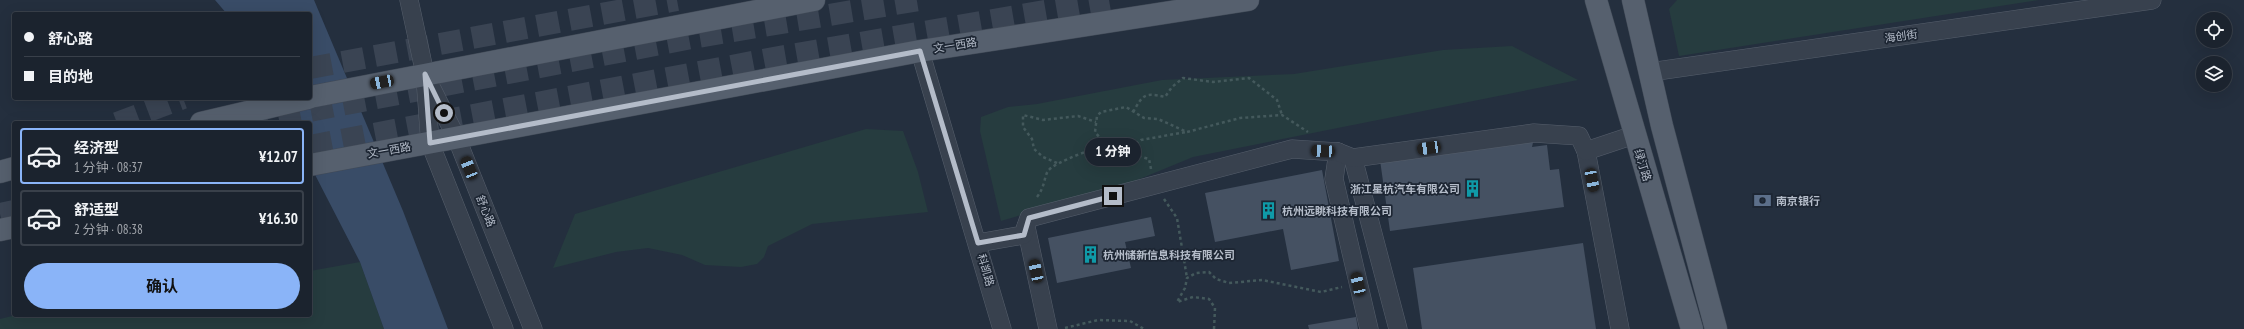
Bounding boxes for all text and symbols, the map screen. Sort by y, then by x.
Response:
map controls [2196,12,2232,92]
button: locate [2196,12,2232,48]
street label: 海创街 [1884,27,1918,45]
text: 舒心路 [48,29,93,48]
street label: 文一西路 [932,35,978,55]
button: layers [2196,56,2232,92]
text: 目的地 [48,67,93,86]
car [369,74,395,90]
route start [435,104,453,122]
icon: car [26,138,62,174]
text: 经济型 [74,138,119,157]
callout: 1 分钟 [1085,138,1141,166]
street label: 文一西路 [366,139,412,161]
car [1416,140,1442,156]
text: 1 分钟 [1096,143,1130,160]
car [1311,144,1335,158]
text: ¥12.07 [259,147,298,166]
street label: 绿汀路 [1631,147,1655,183]
car [459,155,479,181]
text: 1 分钟 · 08:37 [74,159,143,176]
car [1584,167,1600,193]
building icon: 浙江星杭汽车有限公司 [1463,179,1483,199]
place label: 浙江星杭汽车有限公司 [1350,182,1460,196]
route end [1104,187,1122,205]
bank icon: 南京银行 [1753,191,1773,211]
street label: 舒心路 [473,193,499,229]
place label: 南京银行 [1776,194,1820,208]
icon: car [26,200,62,236]
text: 舒适型 [74,200,119,219]
building icon: 杭州远眺科技有限公司 [1259,201,1279,221]
place label: 杭州远眺科技有限公司 [1282,204,1392,218]
text: ¥16.30 [259,209,298,228]
text: 2 分钟 · 08:38 [74,221,143,238]
building icon: 杭州储新信息科技有限公司 [1080,245,1100,265]
place label: 杭州储新信息科技有限公司 [1103,248,1235,262]
street label: 科凯路 [975,252,997,288]
car [1028,258,1044,284]
button: 确认 [24,263,300,309]
car [1349,271,1367,297]

